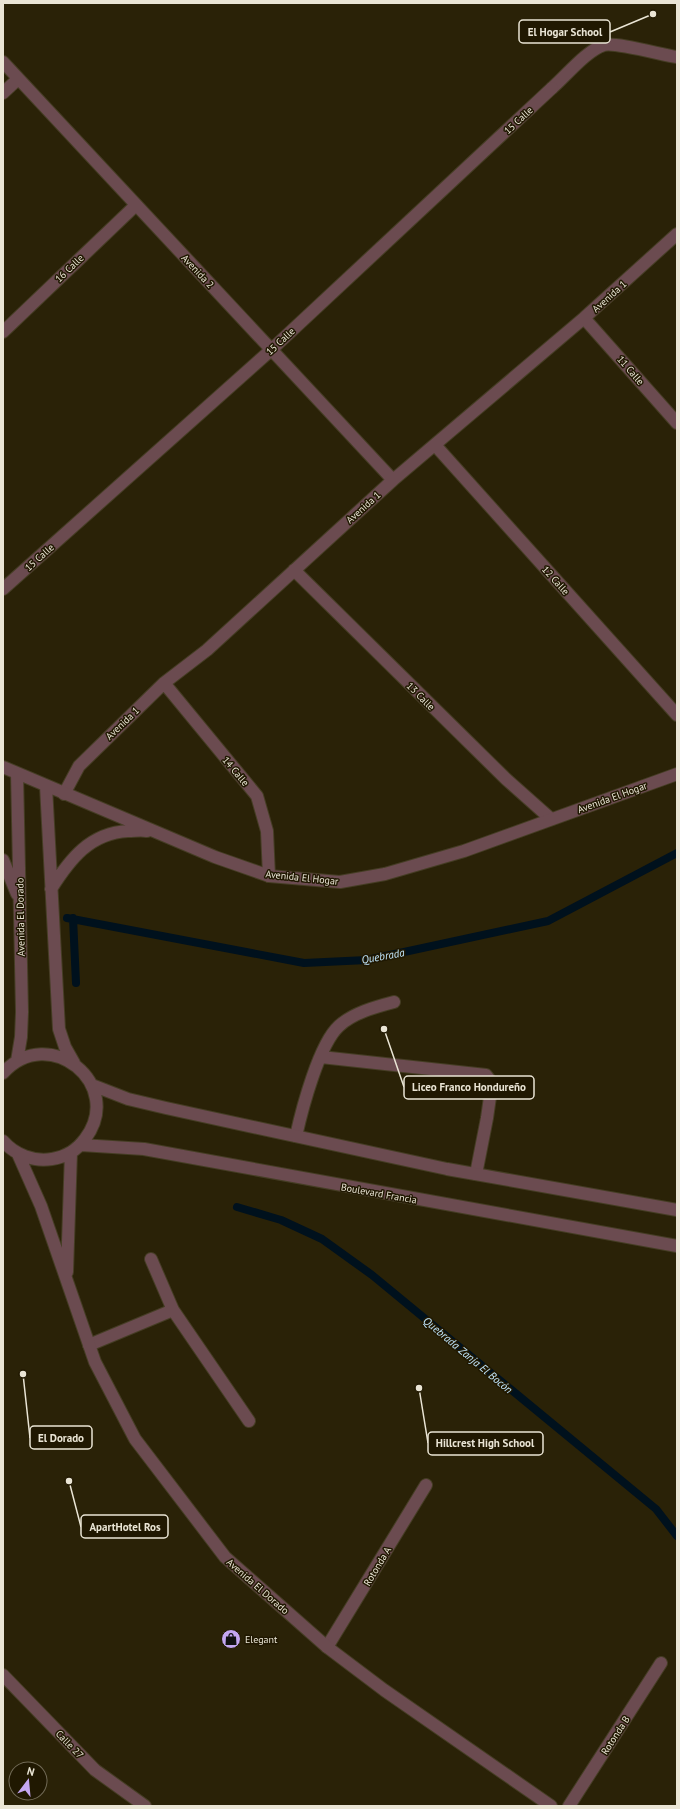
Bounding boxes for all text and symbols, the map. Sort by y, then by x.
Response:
callout: El Hogar School [519,20,610,43]
text: El Hogar School [528,25,603,39]
street label: 15 Calle [501,104,536,137]
street label: 16 Calle [52,252,86,285]
street label: Avenida 2 [179,252,217,291]
street label: Avenida 1 [589,278,629,315]
street label: 15 Calle [263,325,298,358]
street label: 11 Calle [614,353,647,388]
street label: Avenida 1 [343,489,383,526]
street label: 15 Calle [22,541,57,574]
street label: 12 Calle [539,563,572,598]
street label: 13 Calle [404,679,438,713]
street label: Avenida 1 [103,704,142,743]
street label: 14 Calle [219,754,252,789]
street label: Avenida El Hogar [576,779,649,816]
street label: Avenida El Hogar [265,867,340,888]
street label: Avenida El Dorado [13,878,28,956]
water label: Quebrada [360,945,406,967]
callout: Liceo Franco Hondureño [404,1076,534,1099]
text: Liceo Franco Hondureño [412,1080,526,1094]
street label: Boulevard Francia [340,1180,418,1207]
water label: Quebrada Zanja El Bocón [420,1313,516,1397]
callout: El Dorado [30,1426,92,1449]
text: El Dorado [38,1431,84,1445]
callout: Hillcrest High School [428,1432,543,1455]
text: Hillcrest High School [436,1436,535,1450]
callout: ApartHotel Ros [81,1515,168,1538]
text: ApartHotel Ros [89,1520,161,1534]
street label: Rotonda A [361,1544,394,1588]
street label: Avenida El Dorado [224,1556,292,1617]
shop icon: Elegant [220,1628,242,1650]
place label: Elegant [245,1633,278,1646]
street label: Rotonda B [598,1713,633,1757]
street label: Calle 27 [53,1727,86,1761]
north arrow [8,1761,48,1801]
text: N [25,1764,36,1779]

